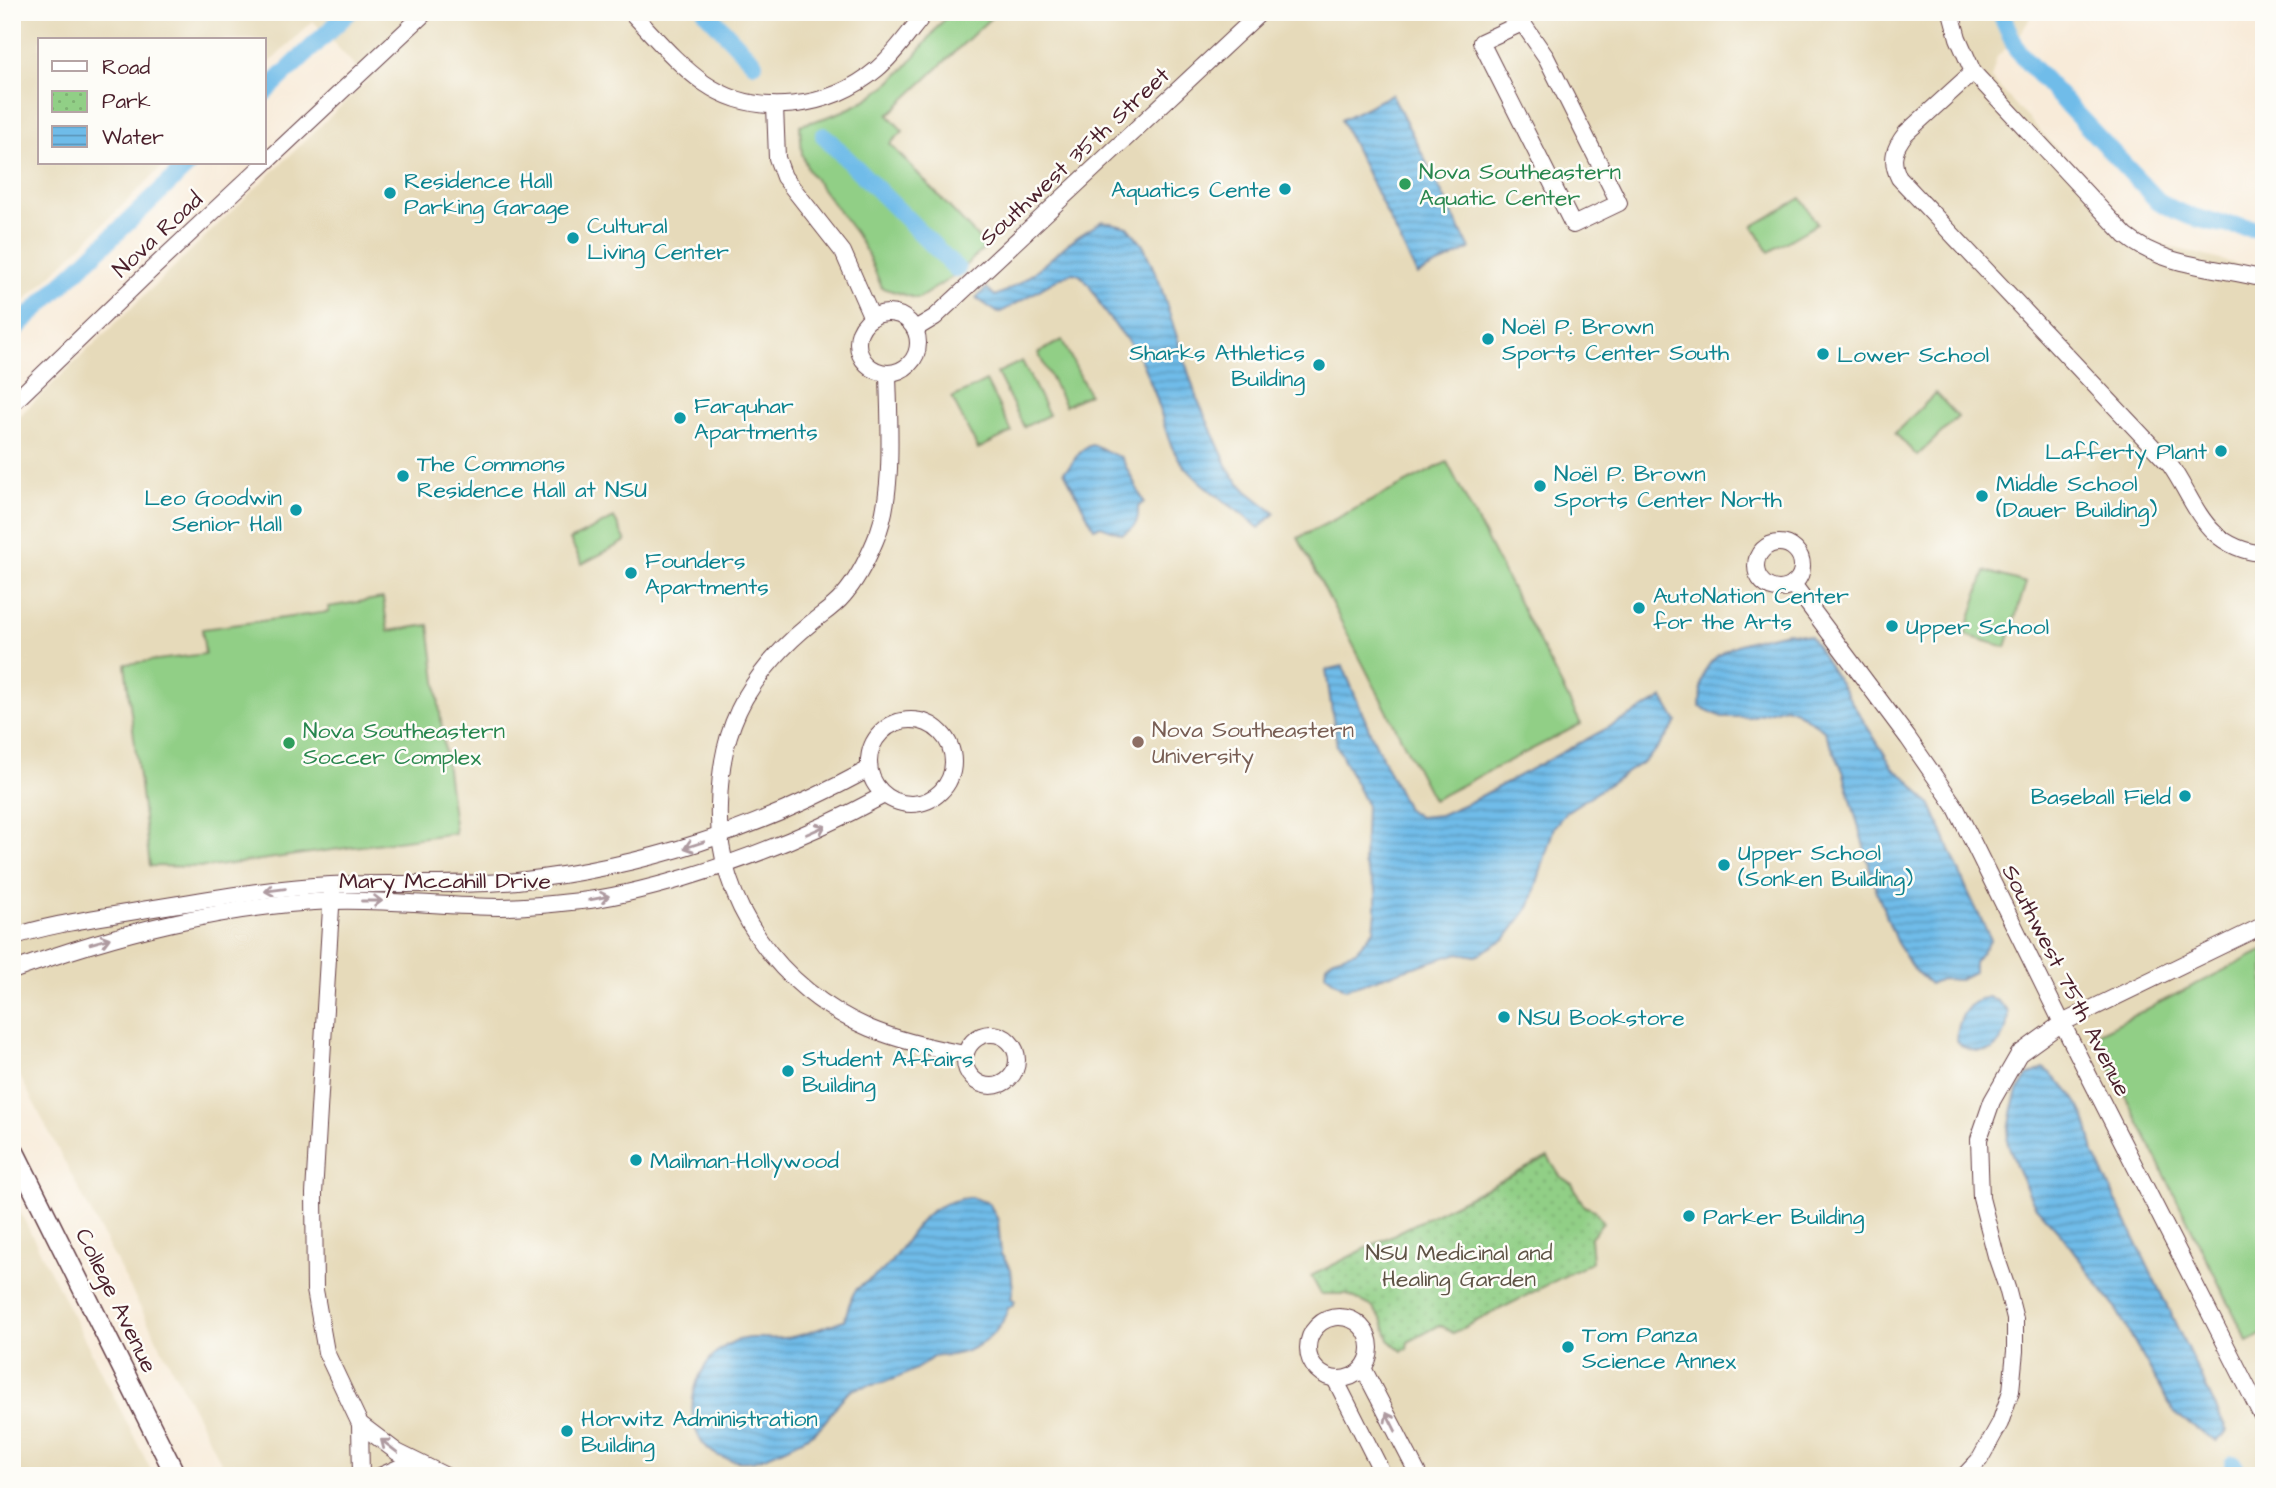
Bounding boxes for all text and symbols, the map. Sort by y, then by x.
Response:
legend [38,38,266,164]
text: Road [102,53,150,82]
street label: Southwest 35th Street [972,59,1178,254]
text: Park [102,87,151,116]
text: Water [102,123,164,152]
place label: Nova Southeastern Aquatic Center [1419,156,1621,214]
place label: Residence Hall Parking Garage [404,165,570,224]
place label: Aquatics Cente [1111,174,1271,206]
marker: Nova Southeastern Aquatic Center [1397,176,1413,192]
marker: Aquatics Cente [1277,181,1293,197]
street label: Nova Road [105,184,210,285]
marker: Residence Hall Parking Garage [382,185,398,201]
place label: Cultural Living Center [587,210,729,269]
marker: Cultural Living Center [565,230,581,246]
place label: Noël P. Brown Sports Center South [1502,311,1730,369]
marker: Noël P. Brown Sports Center South [1480,331,1496,347]
place label: Sharks Athletics Building [1129,337,1305,396]
place label: Lower School [1837,339,1989,371]
marker: Lower School [1815,346,1831,362]
marker: Sharks Athletics Building [1311,357,1327,373]
place label: Farquhar Apartments [694,390,818,448]
marker: Farquhar Apartments [672,410,688,426]
place label: Lafferty Plant [2045,436,2208,469]
marker: Lafferty Plant [2213,443,2229,459]
place label: The Commons Residence Hall at NSU [417,448,647,506]
place label: Noël P. Brown Sports Center North [1554,458,1782,516]
marker: The Commons Residence Hall at NSU [395,468,411,484]
place label: Middle School (Dauer Building) [1996,468,2157,527]
marker: Noël P. Brown Sports Center North [1532,478,1548,494]
place label: Leo Goodwin Senior Hall [144,482,282,540]
marker: Middle School (Dauer Building) [1974,488,1990,504]
marker: Leo Goodwin Senior Hall [288,502,304,518]
place label: Founders Apartments [645,545,769,603]
marker: Founders Apartments [623,565,639,581]
place label: AutoNation Center for the Arts [1653,580,1849,638]
marker: AutoNation Center for the Arts [1631,600,1647,616]
place label: Upper School [1906,611,2049,643]
marker: Upper School [1884,618,1900,634]
place label: Nova Southeastern University [1152,714,1354,773]
place label: Nova Southeastern Soccer Complex [303,715,505,773]
marker: Nova Southeastern University [1130,734,1146,750]
marker: Nova Southeastern Soccer Complex [281,735,297,751]
place label: Baseball Field [2031,781,2171,813]
marker: Baseball Field [2177,788,2193,804]
one-way arrow [804,823,826,836]
place label: Upper School (Sonken Building) [1738,837,1913,896]
one-way arrow [684,840,706,852]
marker: Upper School (Sonken Building) [1716,857,1732,873]
street label: Southwest 75th Avenue [1994,859,2139,1102]
street label: Mary Mccahill Drive [339,865,551,898]
one-way arrow [264,884,287,897]
one-way arrow [587,891,610,904]
one-way arrow [361,895,384,908]
one-way arrow [88,933,110,946]
place label: NSU Bookstore [1518,1002,1685,1034]
marker: NSU Bookstore [1496,1009,1512,1025]
place label: Student Affairs Building [802,1043,973,1102]
marker: Student Affairs Building [780,1063,796,1079]
place label: Mailman-Hollywood [650,1145,839,1178]
marker: Mailman-Hollywood [628,1152,644,1168]
place label: Parker Building [1703,1201,1864,1234]
marker: Parker Building [1681,1208,1697,1224]
street label: College Avenue [66,1223,165,1379]
park label: NSU Medicinal and Healing Garden [1365,1237,1553,1296]
place label: Tom Panza Science Annex [1582,1319,1736,1377]
marker: Tom Panza Science Annex [1560,1339,1576,1355]
place label: Horwitz Administration Building [581,1403,818,1462]
one-way arrow [1384,1412,1398,1433]
marker: Horwitz Administration Building [559,1423,575,1439]
one-way arrow [380,1438,398,1453]

